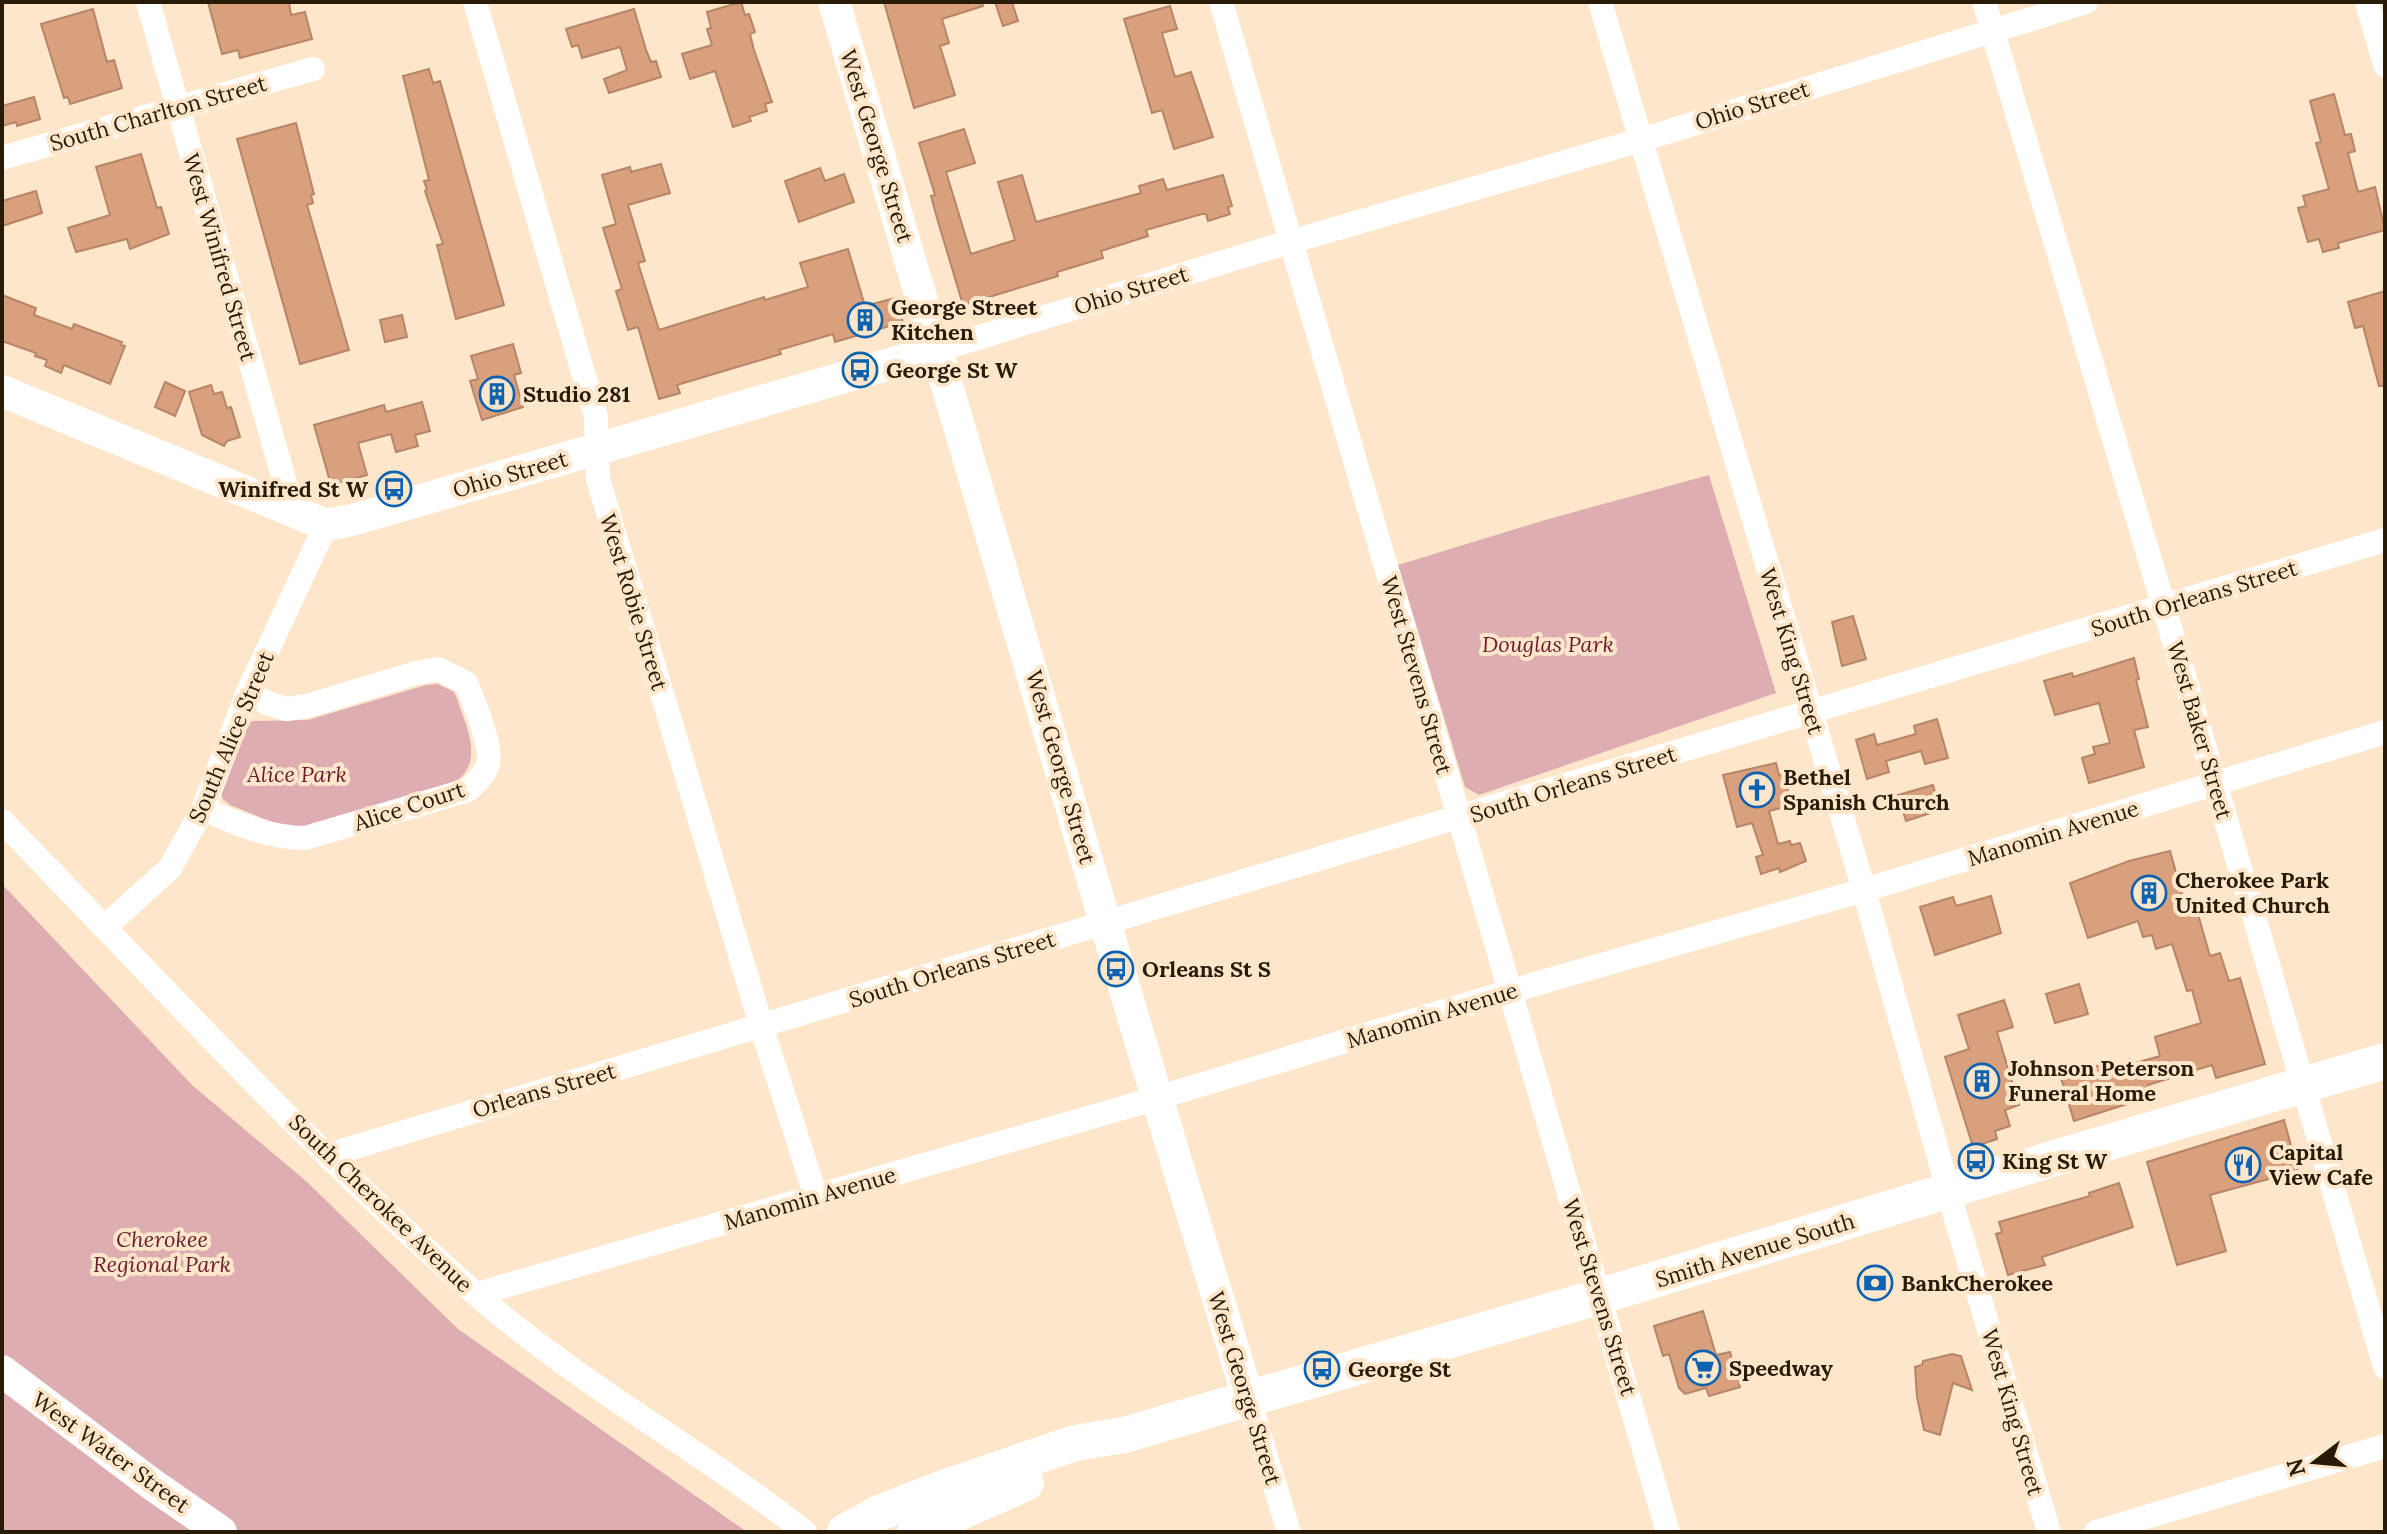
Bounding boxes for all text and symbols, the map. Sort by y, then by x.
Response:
street label: West George Street [834,46,920,246]
street label: South Charlton Street [46,69,270,157]
street label: Ohio Street [1692,74,1813,136]
street label: West Winifred Street [177,150,263,364]
street label: Ohio Street [1071,259,1192,321]
place label: George Street Kitchen [891,293,1038,346]
building icon: George Street Kitchen [846,301,884,339]
bus stop icon: George St W [841,351,879,389]
place label: George St W [886,356,1018,384]
building icon: Studio 281 [478,375,516,413]
place label: Studio 281 [523,380,631,408]
street label: Ohio Street [449,444,571,504]
bus stop icon: Winifred St W [375,470,413,508]
place label: Winifred St W [218,475,369,503]
street label: West Robie Street [594,510,674,694]
street label: South Orleans Street [2088,553,2301,643]
street label: West King Street [1753,565,1831,738]
street label: West Stevens Street [1375,573,1459,778]
park label: Douglas Park [1482,630,1614,658]
street label: West Baker Street [2161,638,2239,823]
street label: South Alice Street [182,647,280,827]
street label: West George Street [1020,667,1102,868]
street label: South Orleans Street [1467,739,1680,829]
park label: Alice Park [246,760,347,788]
place label: Bethel Spanish Church [1783,763,1950,816]
church icon: Bethel Spanish Church [1738,771,1776,809]
street label: Alice Court [349,775,468,837]
street label: Manomin Avenue [1964,794,2142,872]
place label: Cherokee Park United Church [2175,866,2330,919]
building icon: Cherokee Park United Church [2130,874,2168,912]
street label: South Orleans Street [846,924,1059,1014]
bus stop icon: Orleans St S [1097,950,1135,988]
place label: Orleans St S [1142,955,1271,983]
street label: Manomin Avenue [1343,976,1521,1054]
place label: Johnson Peterson Funeral Home [2008,1054,2194,1107]
street label: Orleans Street [469,1056,619,1124]
building icon: Johnson Peterson Funeral Home [1963,1062,2001,1100]
street label: South Cherokee Avenue [283,1108,479,1298]
place label: Capital View Cafe [2269,1138,2373,1191]
bus stop icon: King St W [1957,1142,1995,1180]
restaurant icon: Capital View Cafe [2224,1146,2262,1184]
place label: King St W [2002,1147,2108,1175]
street label: Manomin Avenue [721,1160,899,1236]
street label: West Stevens Street [1557,1195,1643,1399]
street label: Smith Avenue South [1652,1206,1858,1294]
park label: Cherokee Regional Park [93,1225,231,1278]
bank icon: BankCherokee [1856,1264,1894,1302]
place label: BankCherokee [1901,1269,2053,1297]
street label: West George Street [1202,1288,1288,1488]
street label: West King Street [1976,1325,2050,1499]
supermarket icon: Speedway [1684,1349,1722,1387]
bus stop icon: George St [1303,1350,1341,1388]
place label: Speedway [1729,1354,1834,1382]
place label: George St [1348,1355,1452,1383]
street label: West Water Street [27,1385,196,1519]
north arrow [2275,1422,2355,1502]
text: N [2280,1455,2312,1480]

